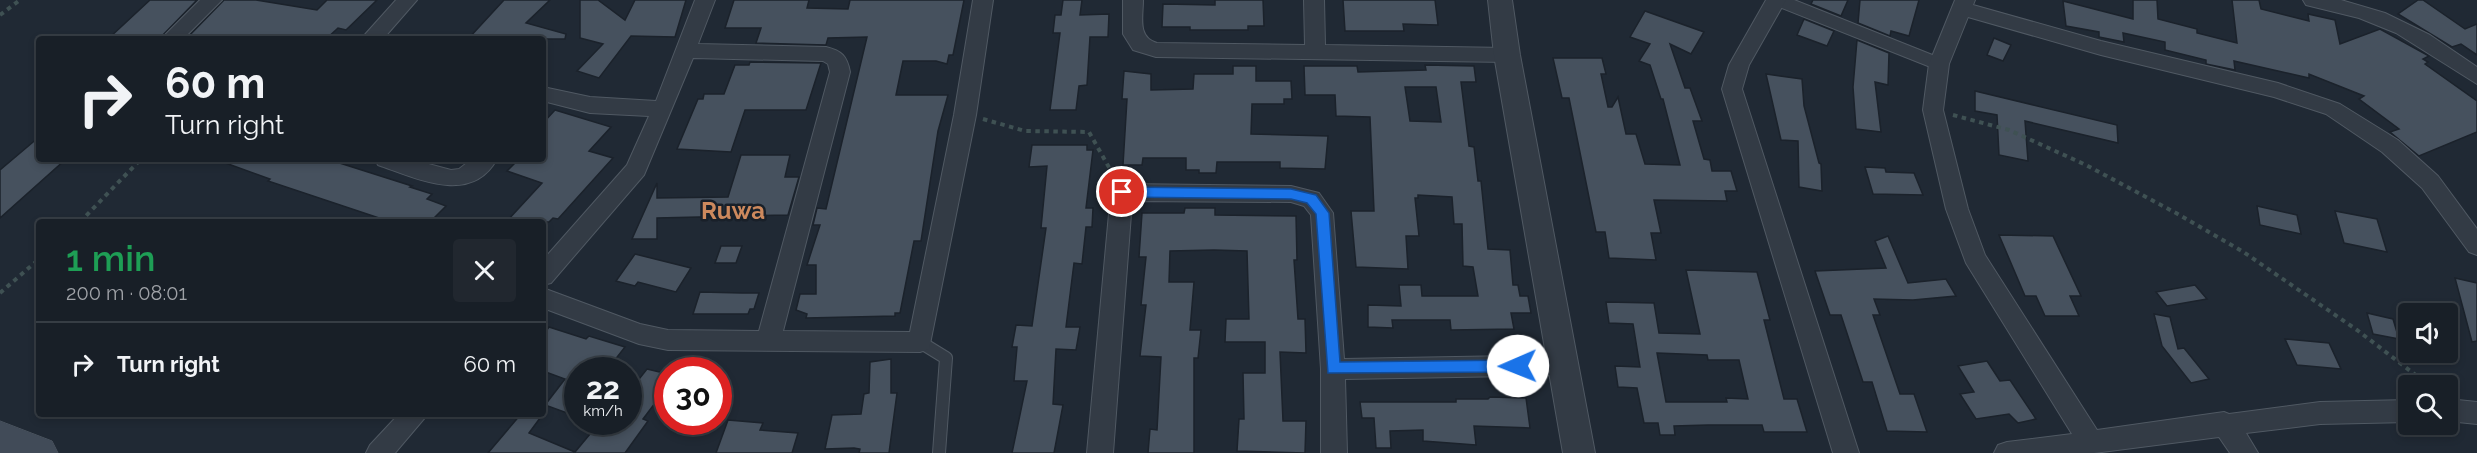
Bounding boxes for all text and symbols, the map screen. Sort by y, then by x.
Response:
text: 60 m [165,59,265,108]
icon: right [66,60,144,138]
text: Turn right [165,109,284,140]
pin [1096,166,1147,217]
icon: arrive [1105,175,1138,208]
district label: Ruwa [701,196,765,225]
text: 1 min [66,237,155,279]
button: close [453,239,516,302]
text: 200 m · 08:01 [66,281,187,305]
map controls [2398,303,2458,435]
button: sound [2398,303,2458,363]
position arrow [1486,334,1550,398]
icon: right [66,348,99,381]
text: Turn right [117,351,220,377]
text: 60 m [463,351,516,377]
speed limit sign: 30 [654,357,732,435]
text: 22 [586,371,620,406]
button: search [2398,375,2458,435]
text: km/h [583,402,623,420]

